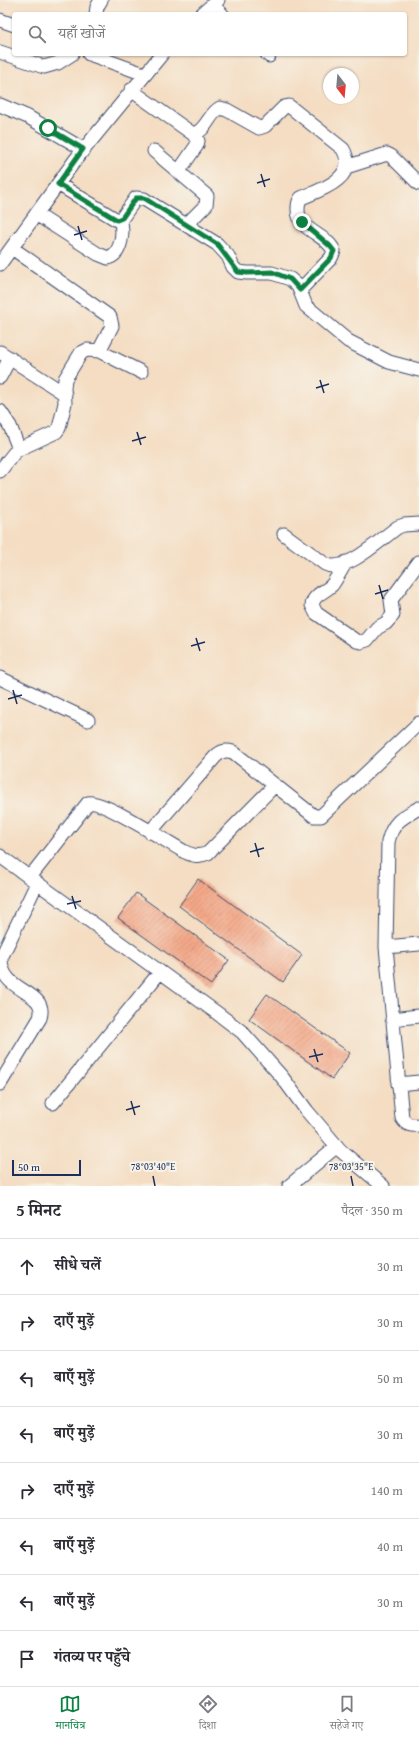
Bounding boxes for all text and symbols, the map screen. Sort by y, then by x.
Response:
search box [12,12,407,56]
text: यहाँ खोजें [58,22,105,43]
icon: search [26,23,48,45]
north arrow [323,68,359,104]
route start [39,119,57,137]
route end [293,213,311,231]
scale bar [12,1158,81,1177]
text: 50 m [18,1159,40,1175]
text: 78°03'40"E [131,1159,175,1174]
text: 78°03'35"E [329,1159,373,1174]
text: 5 मिनट [16,1197,61,1222]
text: पैदल · 350 m [342,1201,403,1220]
text: सीधे चलें [54,1254,101,1275]
icon: ahead [16,1256,38,1278]
text: 30 m [377,1257,403,1276]
text: दाएँ मुड़ें [54,1310,94,1331]
icon: right [16,1312,38,1334]
text: 30 m [377,1313,403,1332]
text: बाएँ मुड़ें [54,1366,95,1387]
icon: left [16,1368,38,1390]
text: 50 m [377,1369,403,1388]
text: बाएँ मुड़ें [54,1422,95,1443]
icon: left [16,1424,38,1446]
text: 30 m [377,1425,403,1444]
text: दाएँ मुड़ें [54,1478,94,1499]
icon: right [16,1480,38,1502]
text: 140 m [371,1481,403,1500]
text: बाएँ मुड़ें [54,1534,95,1555]
icon: left [16,1536,38,1558]
text: 40 m [377,1537,403,1556]
text: बाएँ मुड़ें [54,1590,95,1611]
icon: left [16,1592,38,1614]
text: 30 m [377,1593,403,1612]
text: गंतव्य पर पहुँचे [54,1646,130,1667]
icon: arrive [16,1648,38,1670]
tab: मानचित्र [56,1693,85,1736]
tab: दिशा [197,1693,219,1736]
tab: सहेजे गए [330,1693,363,1736]

